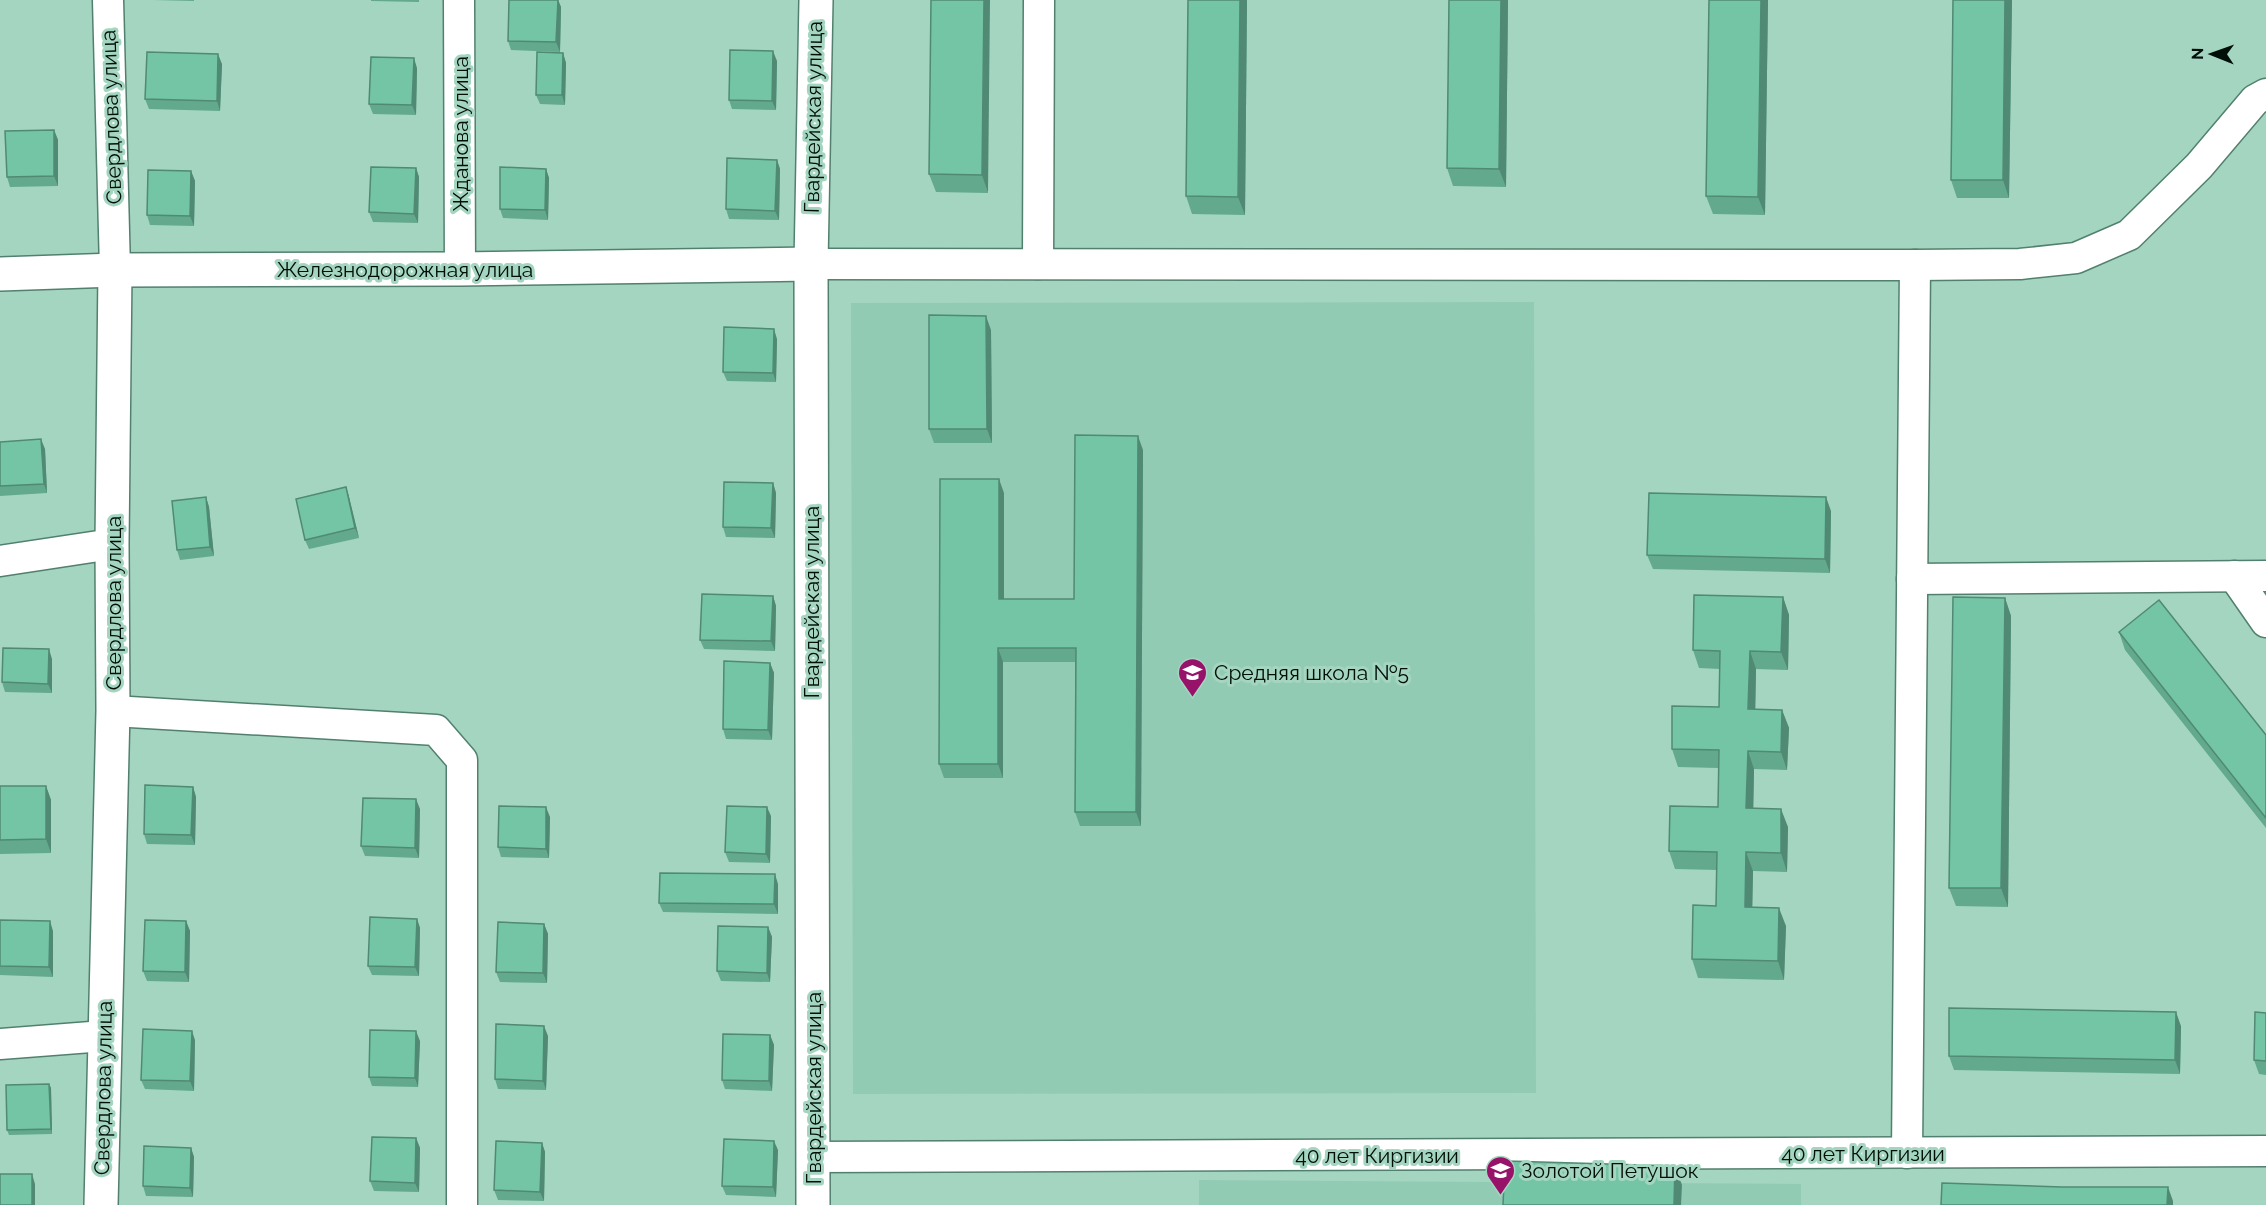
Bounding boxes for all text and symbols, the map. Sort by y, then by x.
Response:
street label: Гвардейская улица [799,21,827,213]
north arrow [2182,24,2242,84]
street label: Свердлова улица [95,29,127,205]
text: N [2188,47,2207,60]
street label: Жданова улица [448,56,473,212]
street label: Железнодорожная улица [277,257,533,282]
street label: Гвардейская улица [799,506,824,698]
street label: Свердлова улица [101,516,126,690]
school or university icon: Средняя школа №5 [1177,656,1209,698]
place label: Средняя школа №5 [1214,660,1409,685]
street label: Гвардейская улица [801,992,826,1184]
street label: Свердлова улица [89,1001,117,1175]
street label: 40 лет Киргизии [1781,1141,1945,1166]
street label: 40 лет Киргизии [1295,1143,1459,1168]
school or university icon: Золотой Петушок [1484,1154,1516,1196]
place label: Золотой Петушок [1521,1158,1699,1183]

